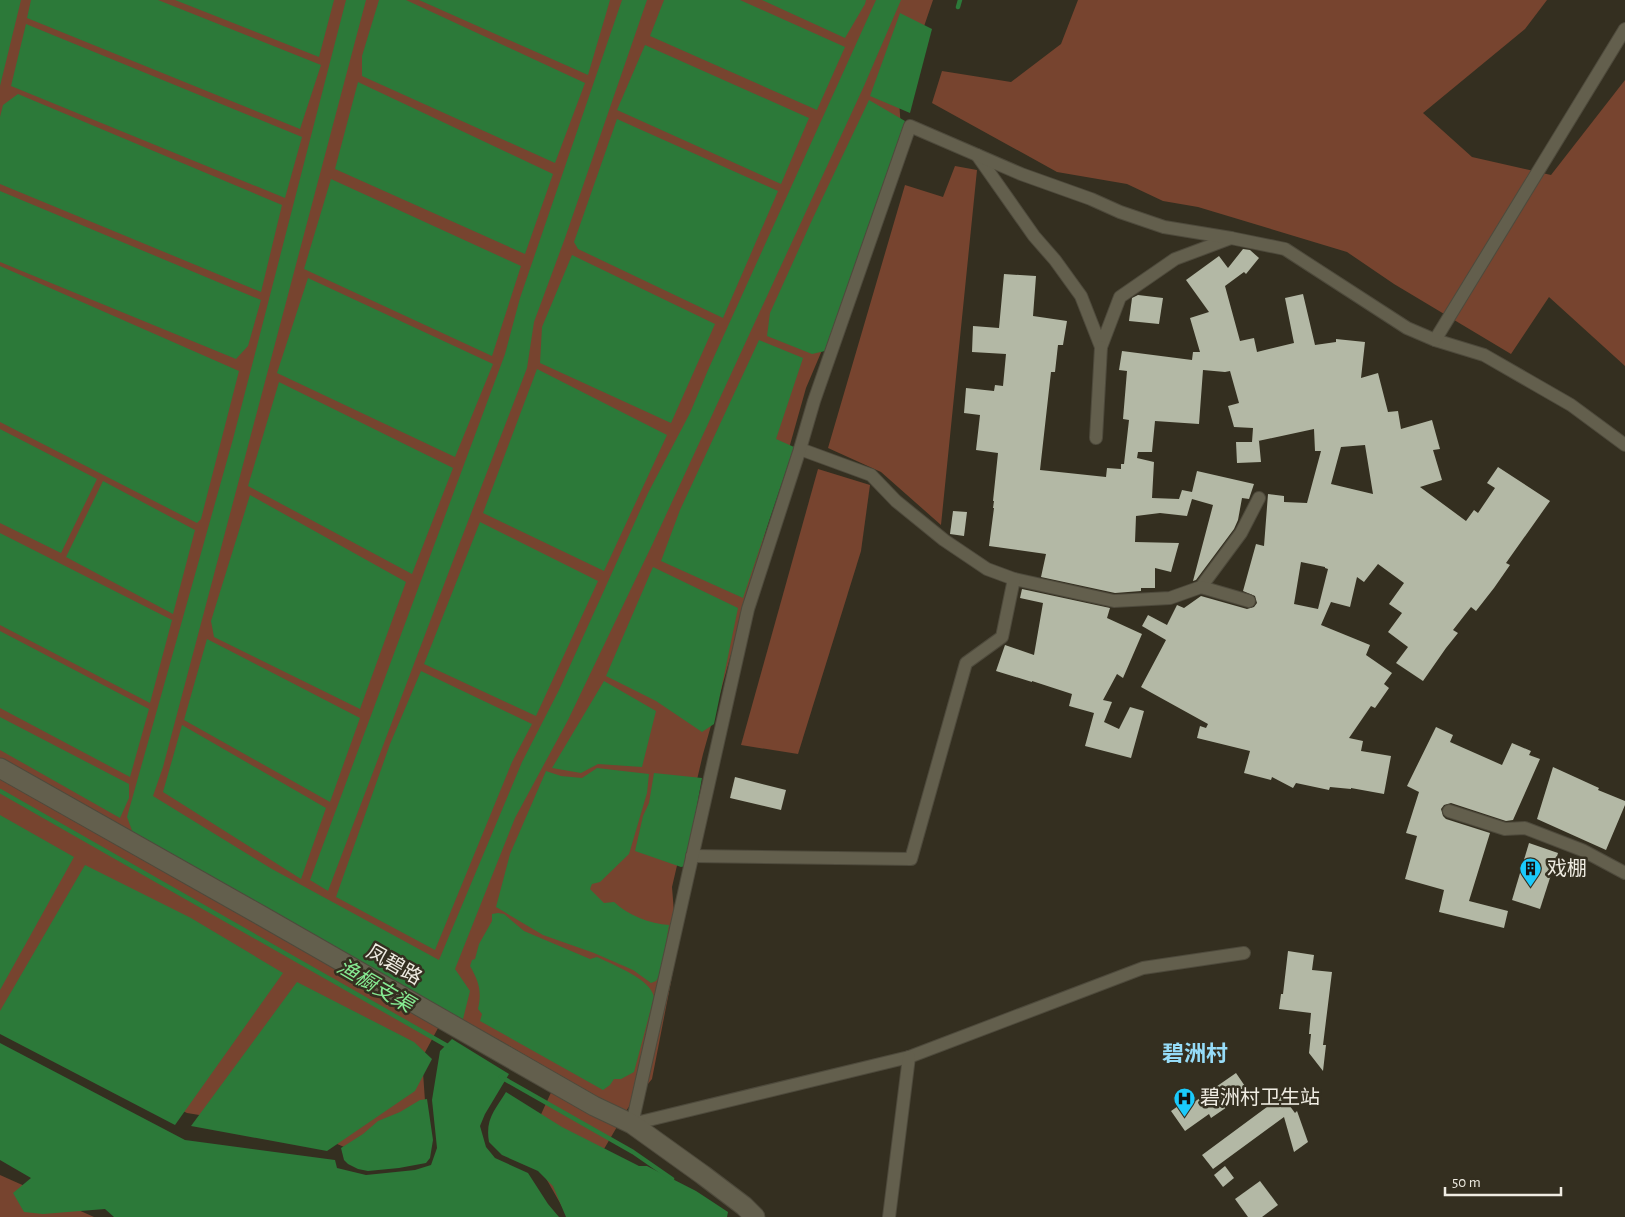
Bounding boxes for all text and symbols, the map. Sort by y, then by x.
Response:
building icon: 戏棚 [1519,857,1543,888]
place label: 戏棚 [1547,858,1587,879]
street label: 凤碧路 [363,940,425,989]
water label: 渔橱支渠 [333,955,420,1018]
district label: 碧洲村 [1162,1042,1228,1065]
hospital icon: 碧洲村卫生站 [1172,1086,1196,1117]
place label: 碧洲村卫生站 [1200,1087,1320,1108]
scale bar [1445,1164,1561,1196]
text: 50 m [1452,1175,1481,1190]

